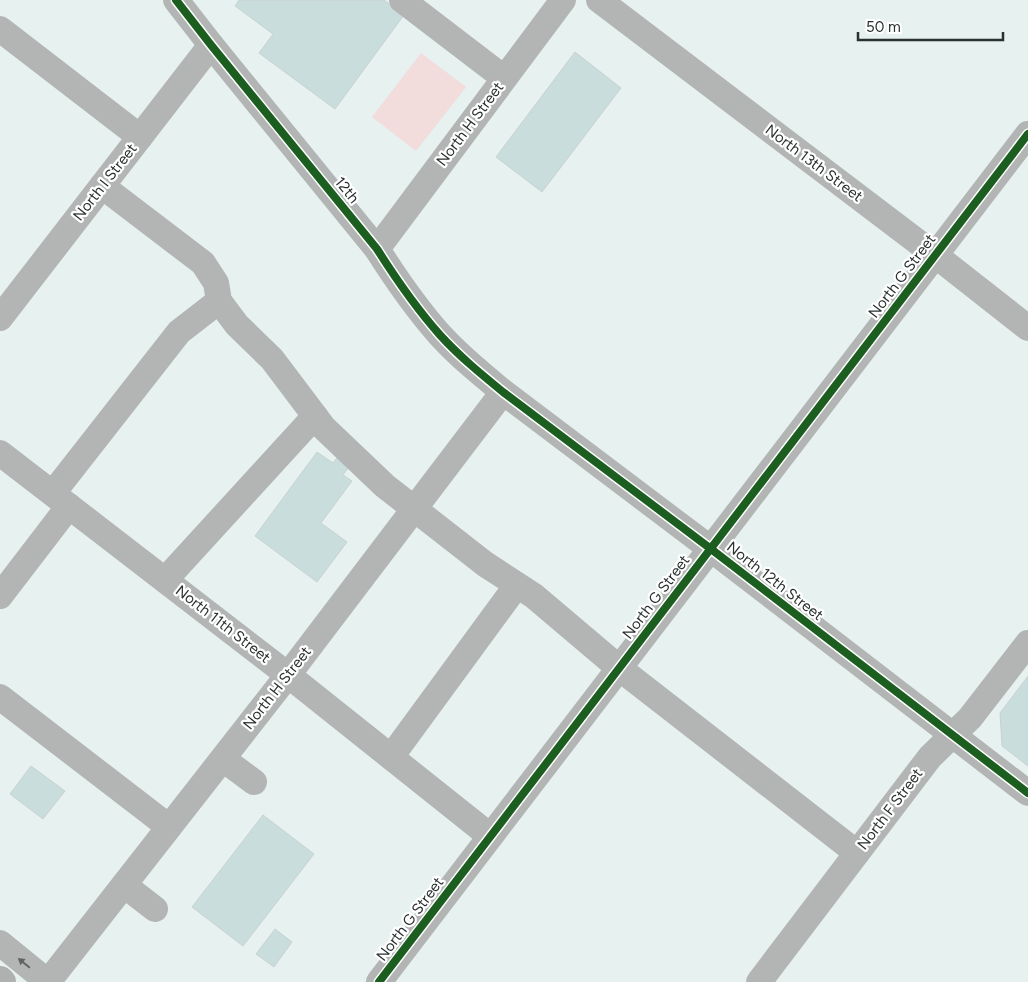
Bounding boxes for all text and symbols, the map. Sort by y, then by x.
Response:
scale bar [858,10,1003,42]
text: 50 m [866,18,901,36]
street label: North H Street [433,78,508,169]
street label: North 13th Street [762,121,866,206]
street label: North I Street [69,140,141,224]
street label: 12th [331,173,363,207]
street label: North G Street [865,230,940,321]
street label: North 12th Street [723,538,827,624]
street label: North G Street [619,551,694,642]
street label: North 11th Street [172,581,274,667]
street label: North H Street [239,643,315,733]
street label: North F Street [854,765,927,853]
street label: North G Street [373,873,448,964]
one-way arrow [18,957,31,968]

